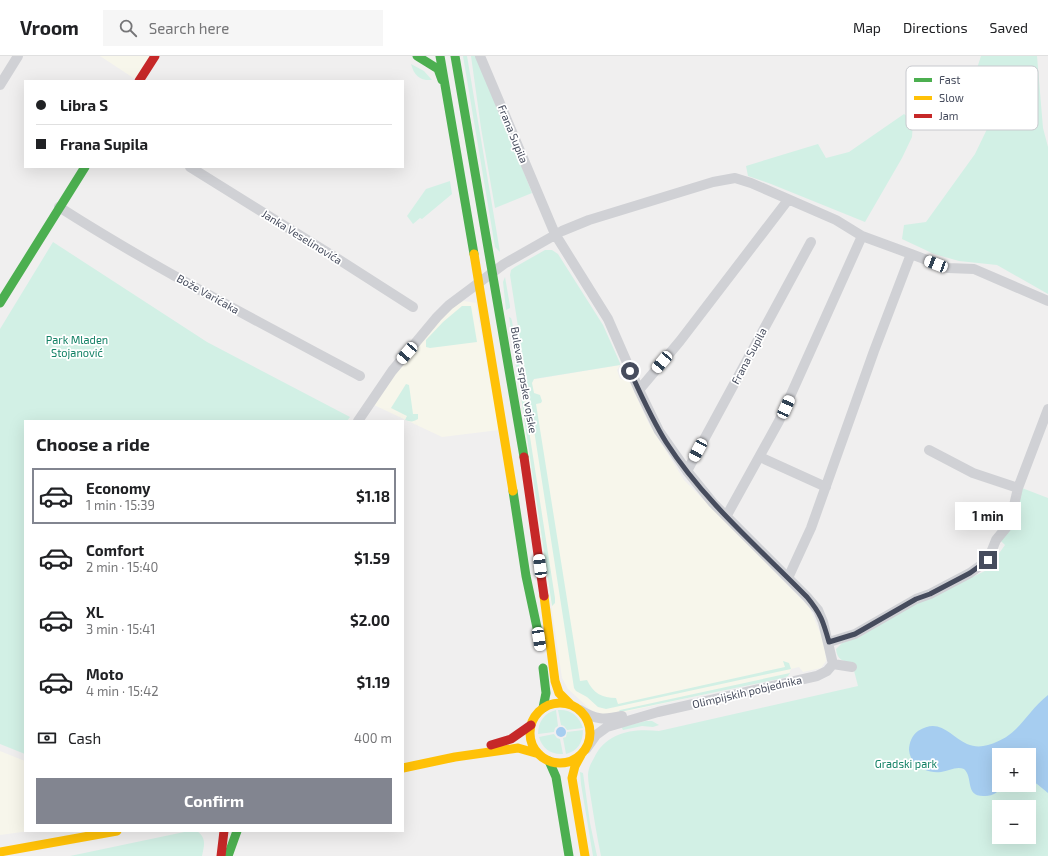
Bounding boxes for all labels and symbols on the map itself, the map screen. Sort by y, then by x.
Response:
legend [906,66,1038,130]
text: Fast [939,73,961,86]
text: Slow [939,91,964,104]
street label: Frana Supila [496,103,531,165]
text: Jam [939,109,958,122]
street label: Janka Veselinovića [260,207,345,267]
car [923,254,949,274]
street label: Bože Varićaka [175,271,242,316]
street label: Frana Supila [728,325,769,386]
street label: Bulevar srpske vojske [508,326,540,434]
park label: Park Mladen Stojanović [46,333,108,360]
car [395,340,419,366]
car [650,349,674,375]
route start [621,362,639,380]
car [776,394,796,420]
car [687,437,709,463]
callout: 1 min [955,502,1021,530]
route end [979,551,997,569]
car [533,553,547,579]
car [531,626,547,652]
street label: Olimpijskih pobjednika [691,673,803,711]
park label: Gradski park [875,757,938,770]

